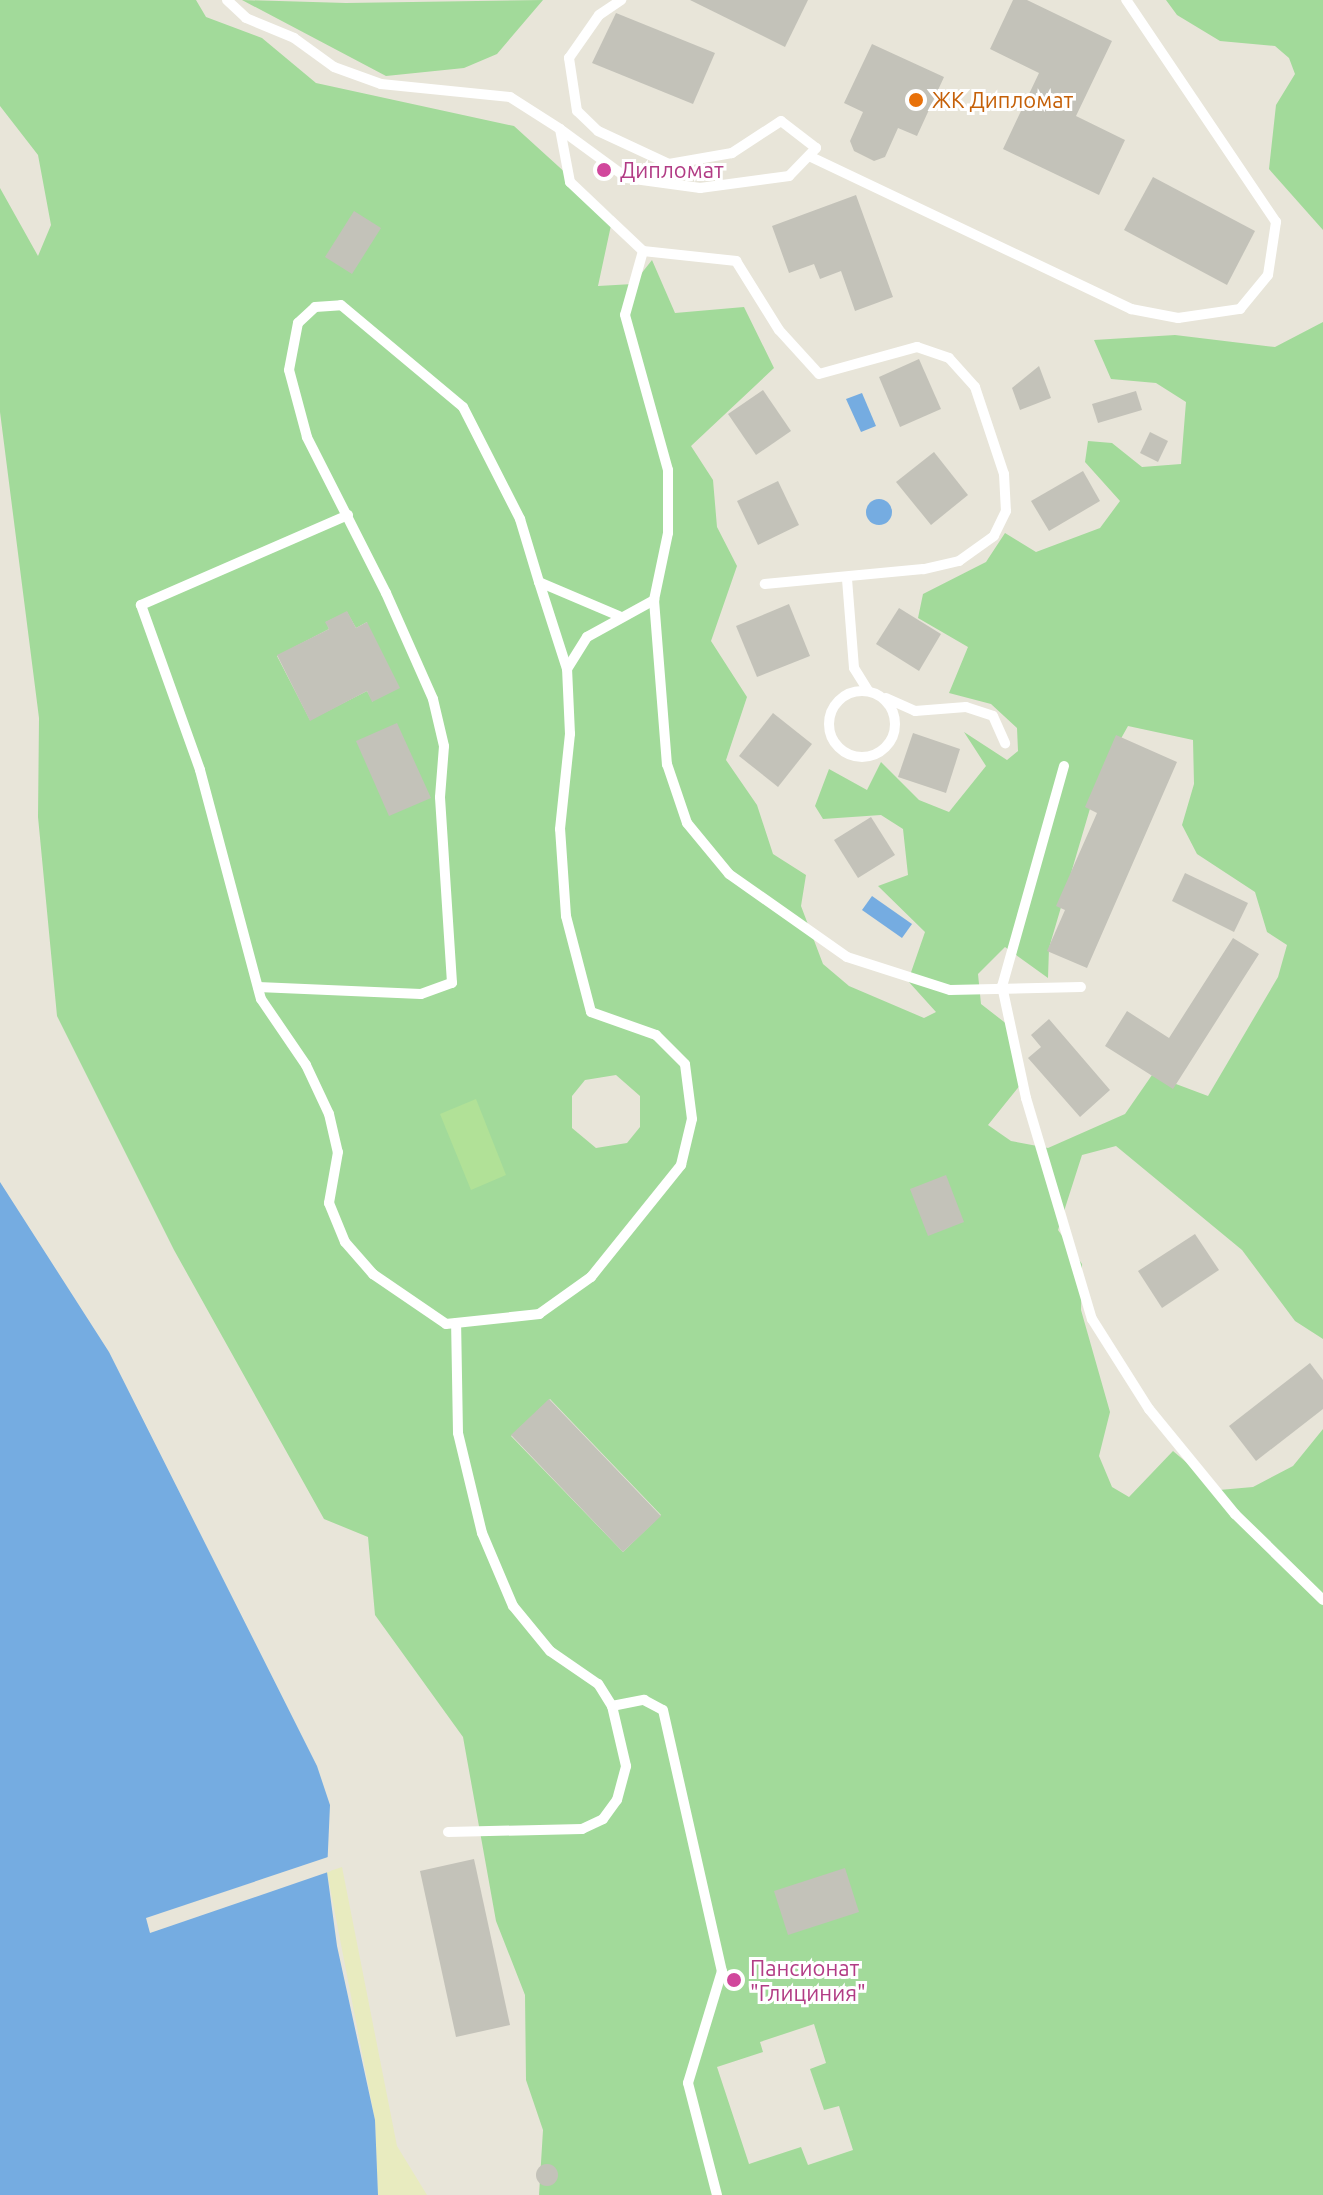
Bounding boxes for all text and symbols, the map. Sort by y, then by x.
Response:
place label: ЖК Дипломат [932,87,1073,113]
marker: ЖК Дипломат [907,91,925,109]
place label: Дипломат [620,157,724,183]
marker: Дипломат [595,161,613,179]
place label: Пансионат "Глициния" [750,1954,866,2006]
marker: Пансионат "Глициния" [725,1971,743,1989]

